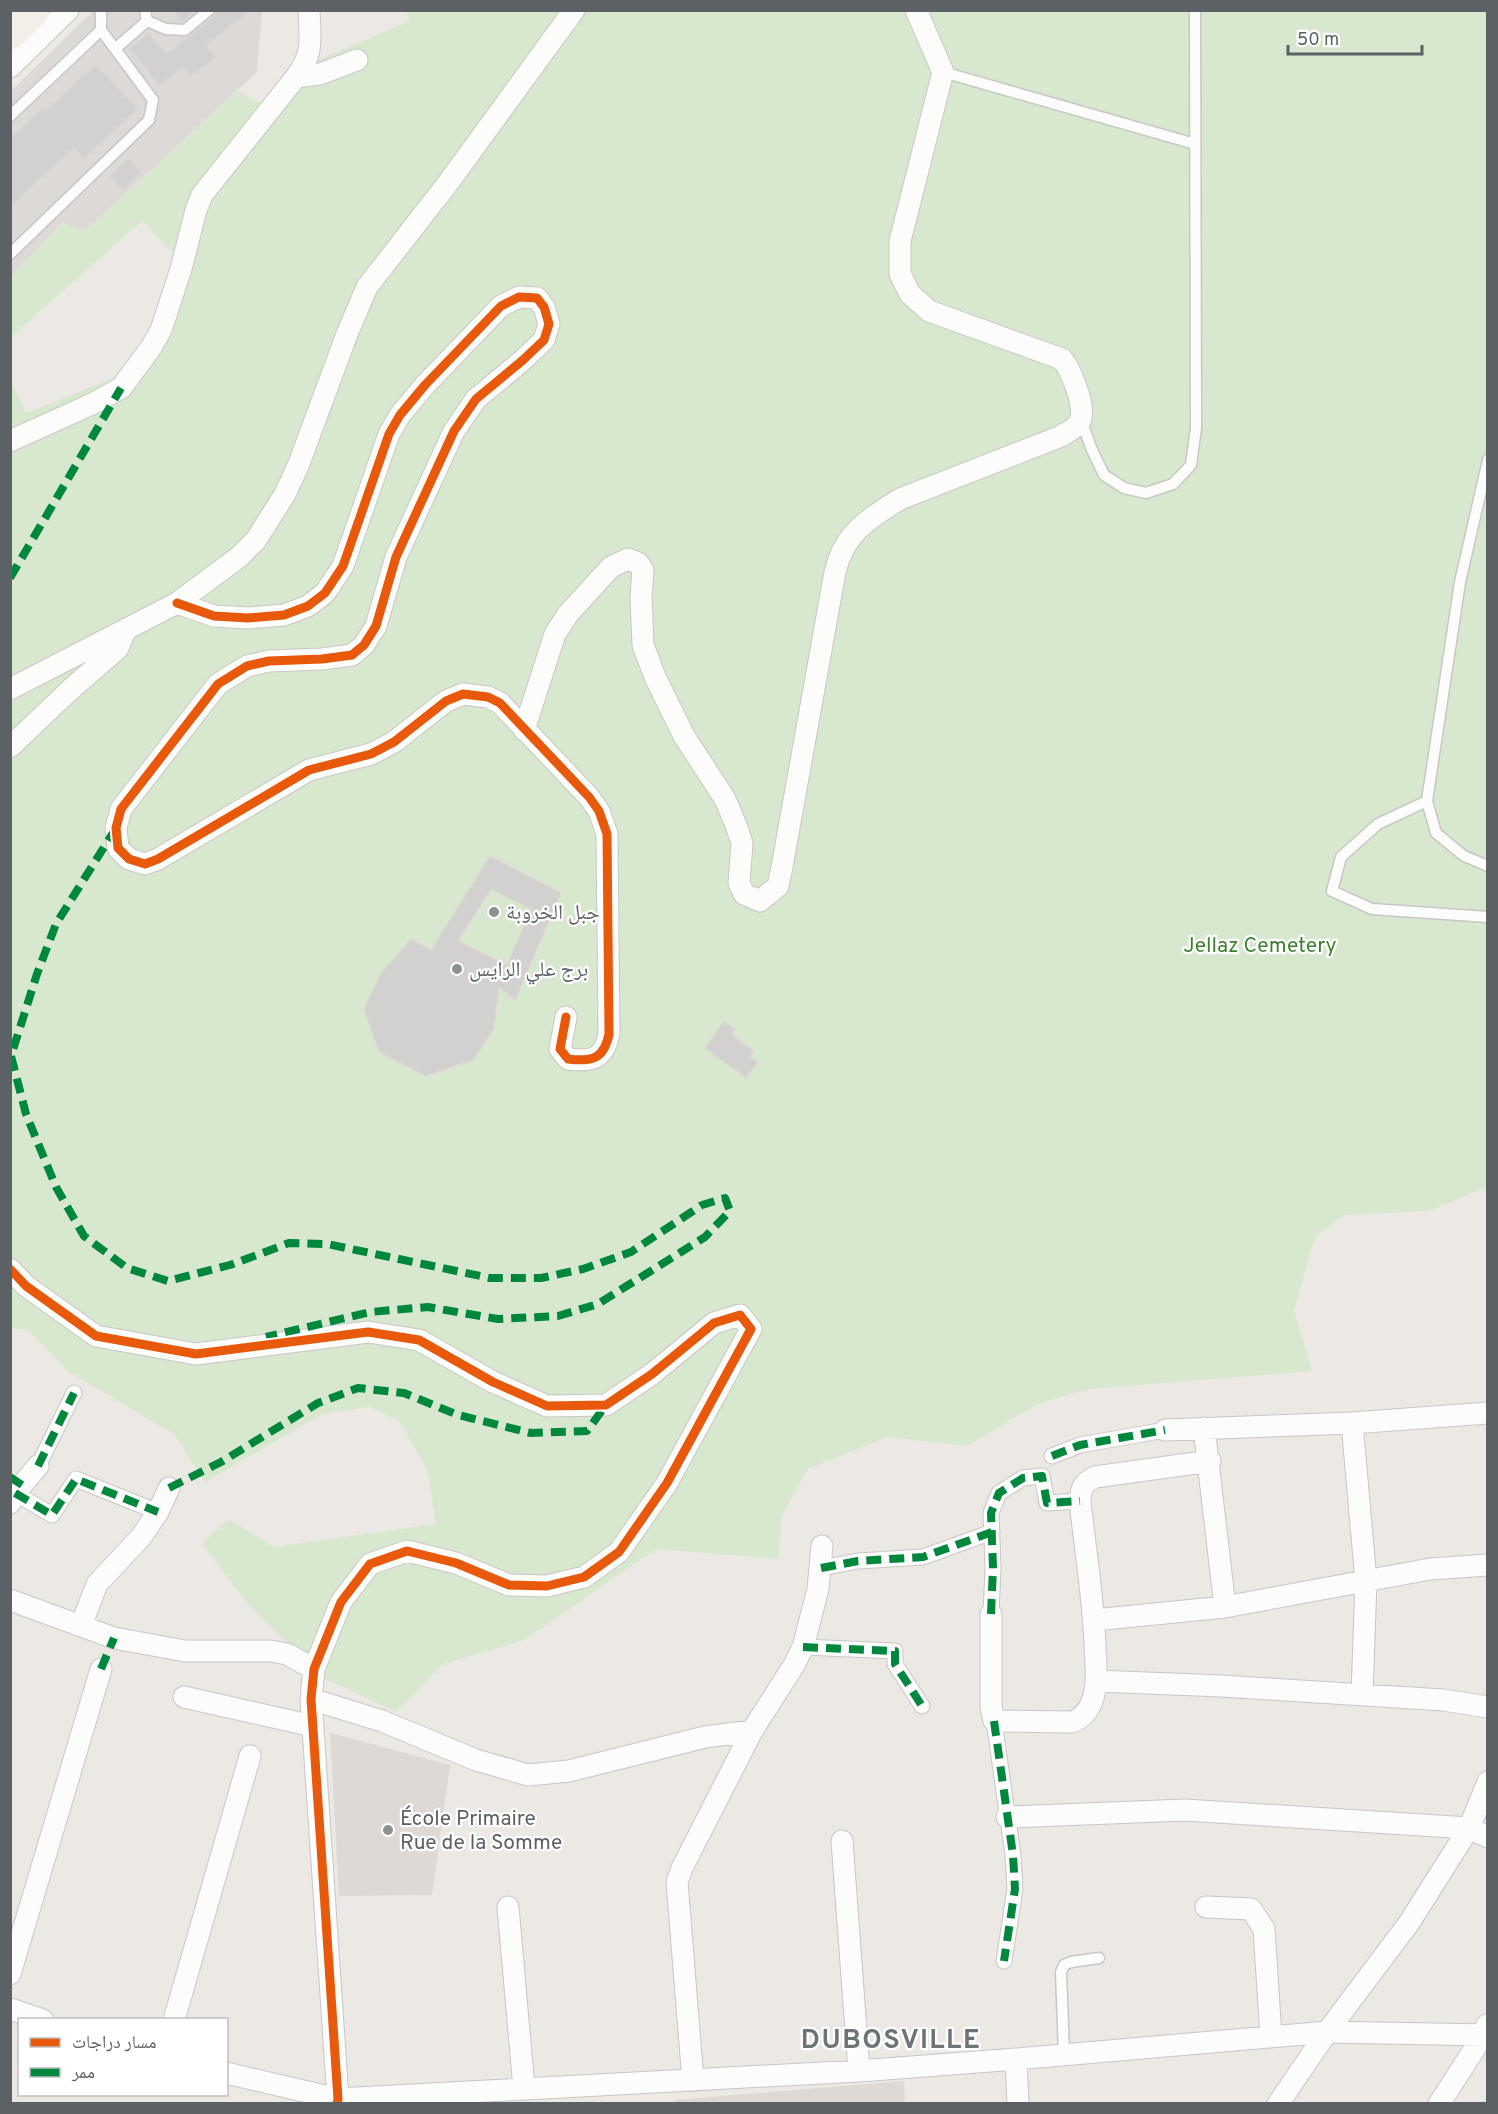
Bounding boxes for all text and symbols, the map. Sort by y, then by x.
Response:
scale bar [1288,18,1422,56]
text: 50 m [1297,29,1339,52]
place label: جبل الخروبة [506,900,600,927]
marker: جبل الخروبة [487,905,501,919]
park label: Jellaz Cemetery [1183,933,1337,960]
place label: برج علي الرايس [469,957,588,985]
marker: برج علي الرايس [450,962,464,976]
place label: École Primaire Rue de la Somme [400,1805,562,1857]
marker: École Primaire Rue de la Somme [381,1823,395,1837]
legend [18,2018,228,2096]
district label: DUBOSVILLE [801,2024,981,2058]
text: مسار دراجات [72,2032,156,2055]
text: ممر [71,2062,95,2085]

